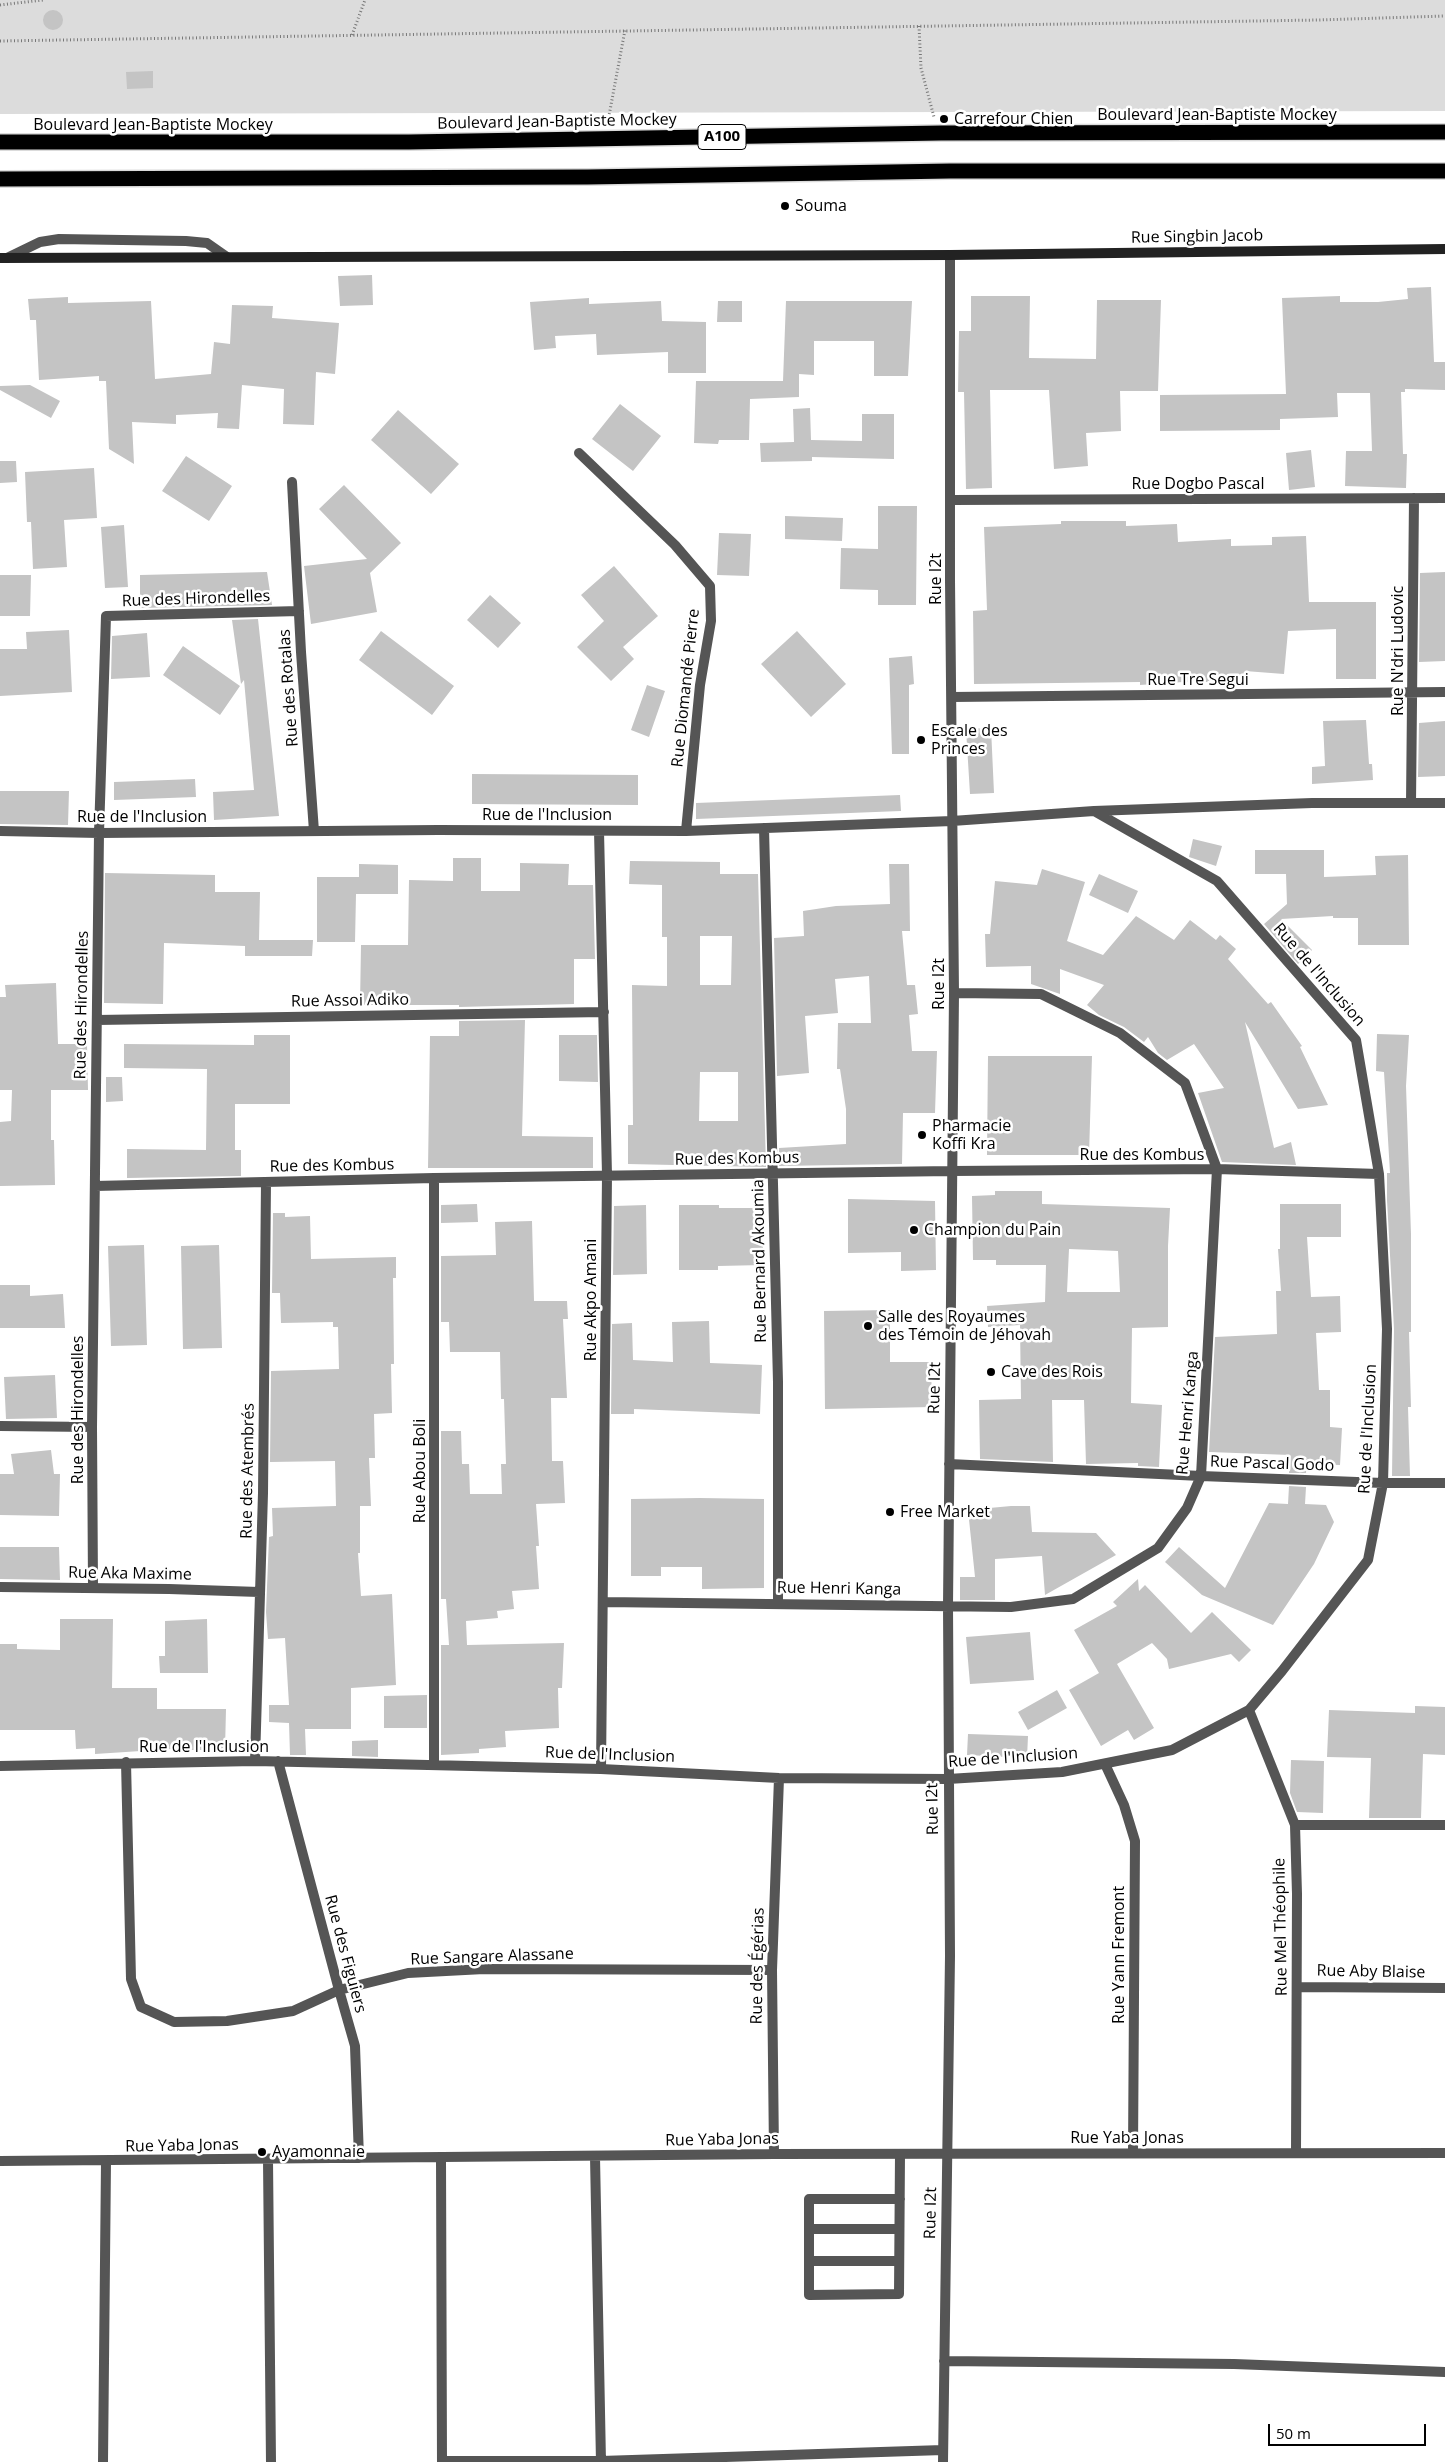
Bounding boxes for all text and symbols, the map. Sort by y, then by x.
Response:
street label: Boulevard Jean-Baptiste Mockey [1097,105,1337,125]
place label: Carrefour Chien [954,109,1073,129]
street label: Boulevard Jean-Baptiste Mockey [437,110,677,134]
marker: Carrefour Chien [938,113,950,125]
street label: Boulevard Jean-Baptiste Mockey [33,115,273,135]
road number: A100 [698,124,746,150]
place label: Souma [795,196,847,216]
marker: Souma [779,200,791,212]
street label: Rue Singbin Jacob [1131,226,1263,248]
street label: Rue Dogbo Pascal [1131,474,1265,494]
street label: Rue I2t [926,553,946,605]
street label: Rue N'dri Ludovic [1388,586,1408,716]
street label: Rue des Hirondelles [121,587,271,611]
street label: Rue Diomandé Pierre [668,608,704,768]
street label: Rue des Rotalas [275,628,303,748]
street label: Rue Tre Segui [1147,670,1249,690]
place label: Escale des Princes [931,721,1008,759]
marker: Escale des Princes [915,734,927,746]
street label: Rue de l'Inclusion [482,805,612,825]
street label: Rue de l'Inclusion [77,807,207,827]
street label: Rue de l'Inclusion [1269,920,1369,1030]
street label: Rue des Hirondelles [71,931,93,1079]
street label: Rue I2t [929,958,949,1010]
street label: Rue Assoi Adiko [291,990,409,1012]
place label: Pharmacie Koffi Kra [932,1116,1011,1154]
marker: Pharmacie Koffi Kra [916,1129,928,1141]
street label: Rue des Kombus [1080,1145,1204,1165]
street label: Rue des Kombus [674,1148,800,1170]
street label: Rue des Kombus [269,1155,395,1177]
street label: Rue Bernard Akoumia [749,1179,771,1343]
place label: Champion du Pain [924,1220,1061,1240]
marker: Champion du Pain [908,1224,920,1236]
street label: Rue Akpo Amani [581,1239,601,1361]
place label: Salle des Royaumes des Témoin de Jéhovah [878,1307,1051,1345]
marker: Salle des Royaumes des Témoin de Jéhovah [862,1320,874,1332]
street label: Rue des Hirondelles [68,1336,88,1484]
street label: Rue Henri Kanga [1173,1350,1203,1476]
street label: Rue I2t [925,1362,945,1414]
place label: Cave des Rois [1001,1362,1103,1382]
street label: Rue de l'Inclusion [1355,1363,1381,1495]
marker: Cave des Rois [985,1366,997,1378]
street label: Rue des Atembrés [237,1403,259,1539]
street label: Rue Abou Boli [410,1419,430,1523]
street label: Rue Pascal Godo [1210,1452,1334,1476]
place label: Free Market [900,1502,990,1522]
marker: Free Market [884,1506,896,1518]
street label: Rue Aka Maxime [68,1563,192,1585]
street label: Rue Henri Kanga [777,1578,901,1600]
street label: Rue de l'Inclusion [139,1737,269,1757]
street label: Rue de l'Inclusion [545,1743,675,1767]
street label: Rue de l'Inclusion [947,1744,1079,1772]
street label: Rue I2t [923,1783,943,1835]
street label: Rue Mel Théophile [1270,1858,1292,1996]
street label: Rue Yann Fremont [1109,1886,1129,2024]
street label: Rue des Figuiers [320,1893,370,2015]
street label: Rue des Égérias [747,1907,769,2025]
street label: Rue Sangare Alassane [410,1945,574,1969]
street label: Rue Aby Blaise [1316,1961,1426,1983]
street label: Rue Yaba Jonas [1070,2128,1184,2148]
street label: Rue Yaba Jonas [665,2129,779,2151]
street label: Rue Yaba Jonas [125,2135,239,2157]
place label: Ayamonnaie [272,2142,365,2162]
marker: Ayamonnaie [256,2146,268,2158]
street label: Rue I2t [921,2187,941,2239]
scale bar [1270,2414,1428,2446]
text: 50 m [1276,2423,1311,2443]

